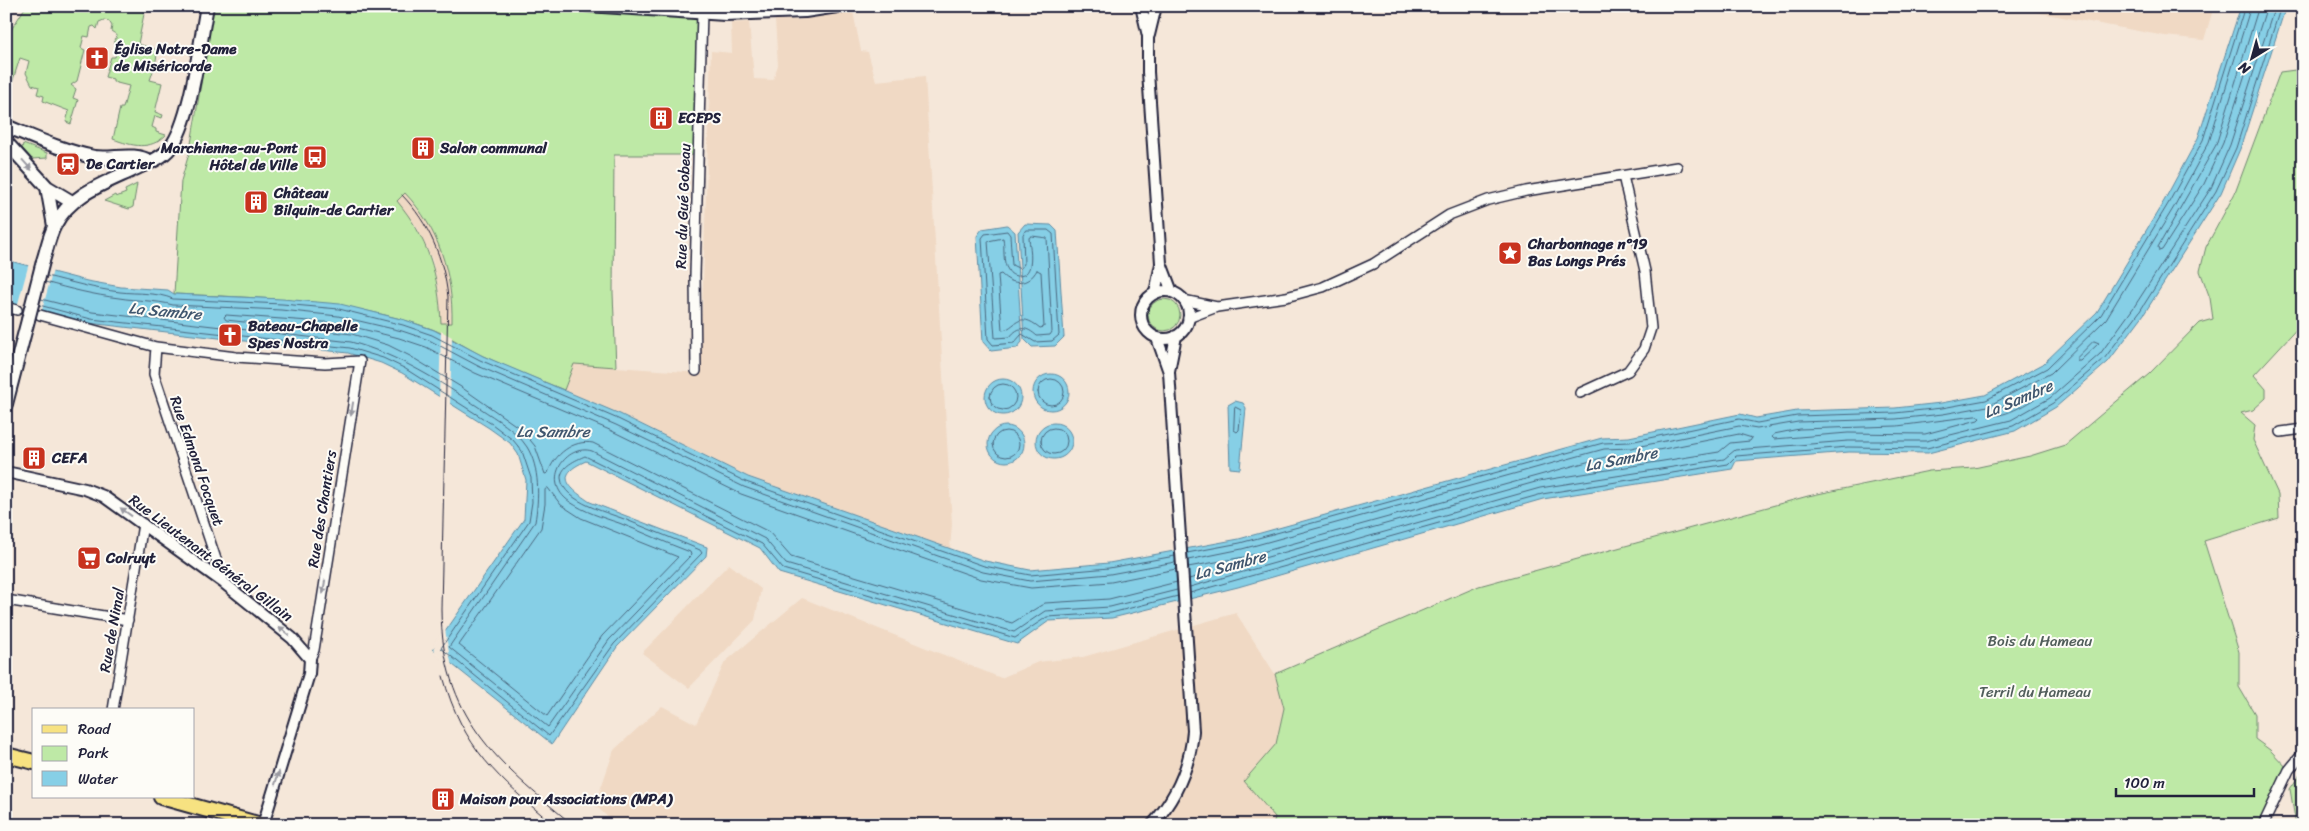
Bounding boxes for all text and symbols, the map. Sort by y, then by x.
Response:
north arrow [2226,32,2276,82]
place label: Église Notre-Dame de Miséricorde [114,36,237,79]
church icon: Église Notre-Dame de Miséricorde [84,45,110,71]
text: N [2233,55,2257,81]
building icon: ECEPS [648,105,674,131]
place label: ECEPS [678,105,722,131]
place label: Marchienne-au-Pont Hôtel de Ville [160,135,298,178]
building icon: Salon communal [410,135,436,161]
place label: Salon communal [439,135,547,161]
street label: Rue du Gué Gobeau [668,143,698,269]
bus stop icon: Marchienne-au-Pont Hôtel de Ville [302,144,328,170]
station icon: De Cartier [55,151,81,177]
place label: De Cartier [86,151,156,177]
one-way arrow [21,158,33,170]
place label: Château Bilquin-de Cartier [273,180,395,223]
building icon: Château Bilquin-de Cartier [243,189,269,215]
place label: Charbonnage n°19 Bas Longs Prés [1527,231,1648,274]
place icon: Charbonnage n°19 Bas Longs Prés [1497,240,1523,266]
water label: La Sambre [127,293,205,329]
place label: Bateau-Chapelle Spes Nostra [247,313,358,356]
church icon: Bateau-Chapelle Spes Nostra [217,322,243,348]
water label: La Sambre [1979,371,2059,427]
street label: Rue Edmond Focquet [163,392,232,530]
one-way arrow [348,402,356,418]
water label: La Sambre [517,417,592,446]
water label: La Sambre [1583,437,1662,480]
building icon: CEFA [21,445,47,471]
place label: CEFA [51,445,88,471]
street label: Rue des Chantiers [300,448,344,570]
street label: Rue Lieutenant Général Gillain [123,487,299,629]
one-way arrow [119,507,133,517]
water label: La Sambre [1191,541,1271,588]
supermarket icon: Colruyt [76,545,102,571]
place label: Colruyt [105,545,156,571]
one-way arrow [319,580,327,596]
street label: Rue de Nimal [92,585,132,674]
one-way arrow [278,626,291,637]
park label: Bois du Hameau [1988,628,2092,654]
park label: Terril du Hameau [1979,679,2091,705]
legend [32,708,195,798]
text: Road [78,716,111,742]
text: Park [78,740,109,766]
text: Water [78,766,118,792]
scale bar [2116,766,2254,798]
text: 100 m [2124,770,2165,796]
one-way arrow [273,771,281,786]
building icon: Maison pour Associations (MPA) [430,786,456,812]
place label: Maison pour Associations (MPA) [459,786,674,812]

